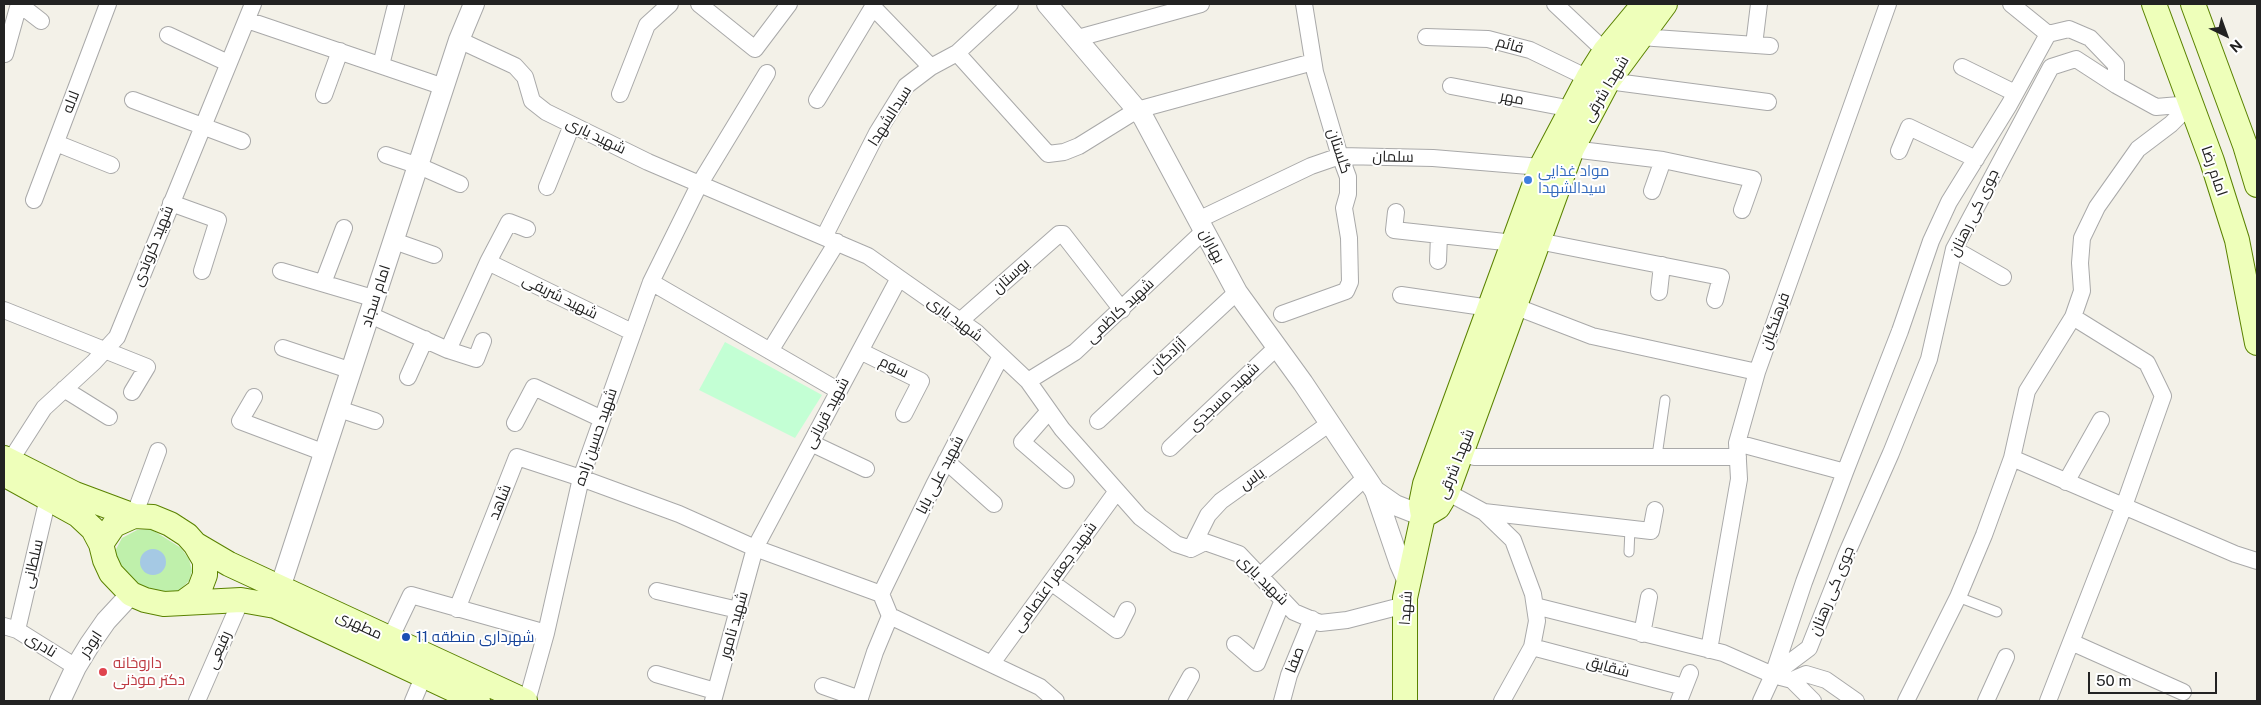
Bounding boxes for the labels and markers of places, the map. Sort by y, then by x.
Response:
place label: مواد غذایی سیدالشهدا [1538,162,1609,197]
marker: مواد غذایی سیدالشهدا [1522,174,1534,186]
place label: شهرداری منطقه 11 [416,628,534,646]
marker: شهرداری منطقه 11 [400,631,412,643]
place label: داروخانه دکتر موذنی [113,654,185,689]
marker: داروخانه دکتر موذنی [97,666,109,678]

